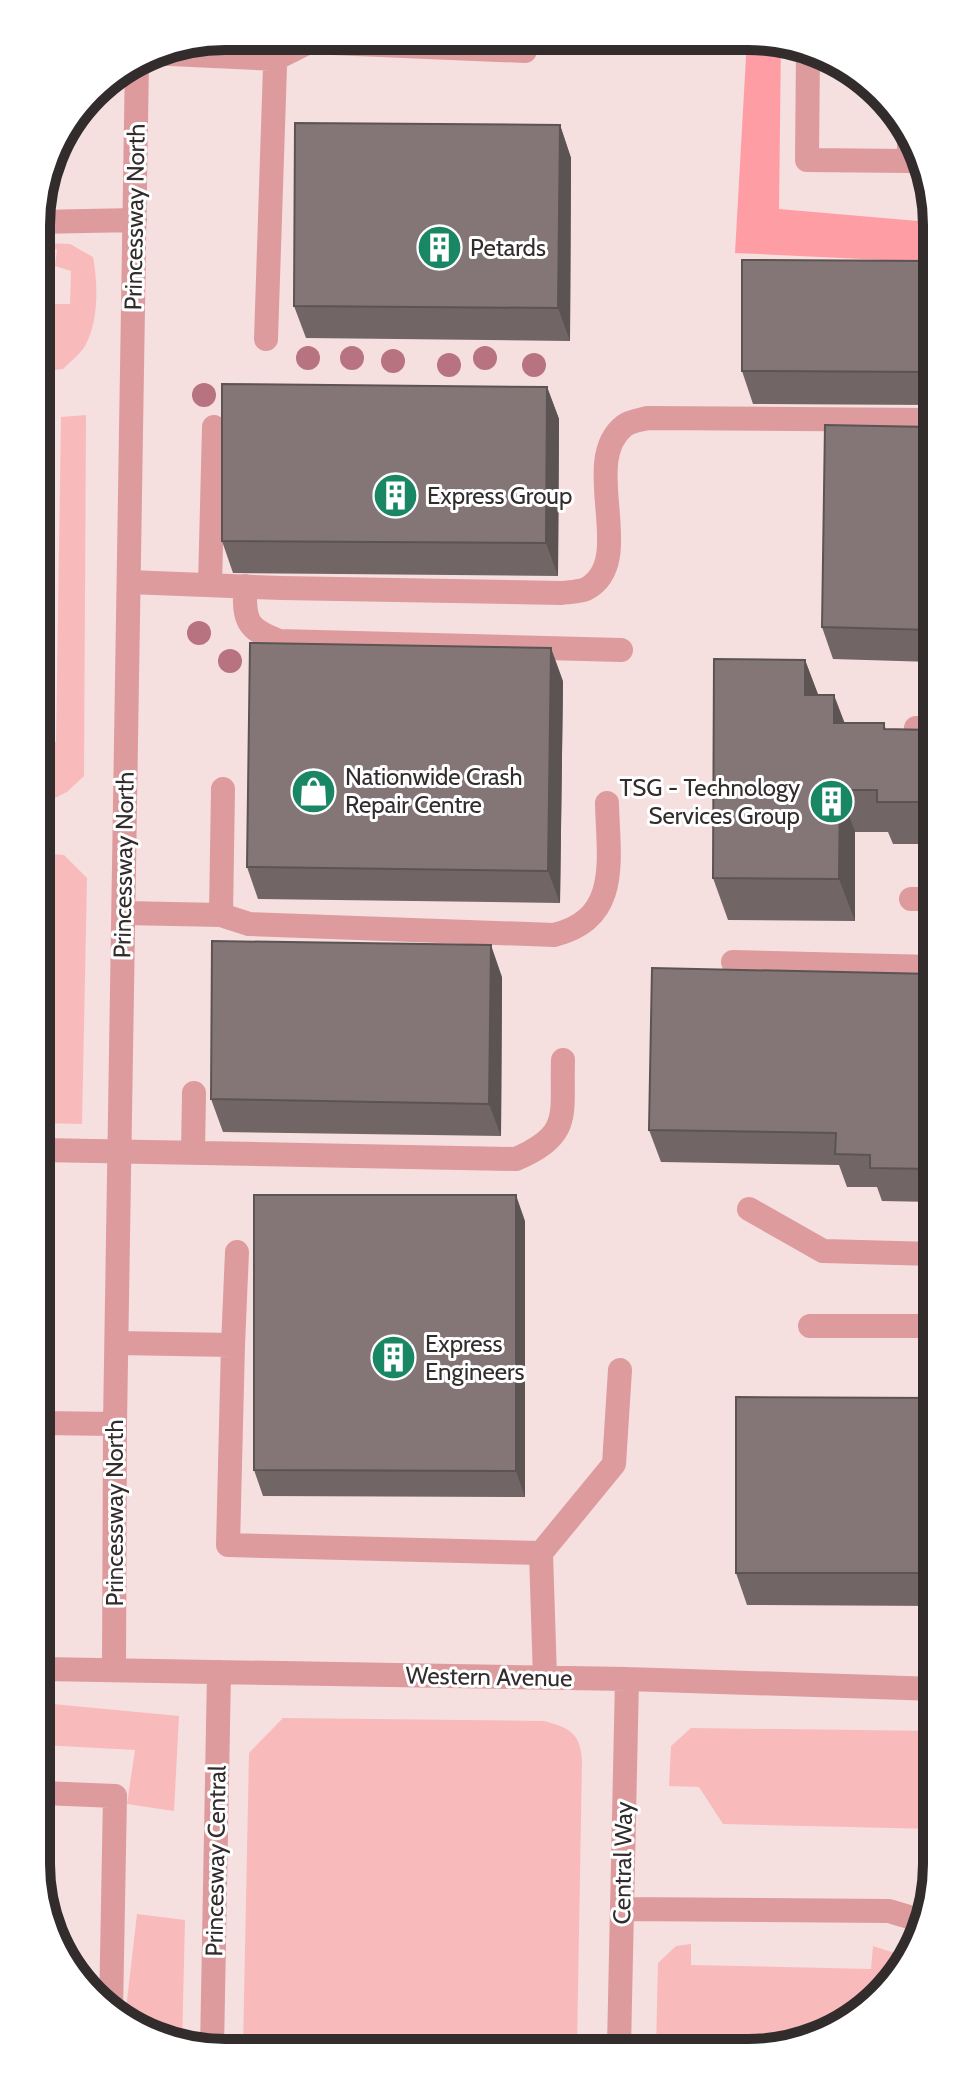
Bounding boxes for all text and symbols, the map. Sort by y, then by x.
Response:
street label: Princessway North [118,123,151,311]
building icon: Petards [415,224,463,272]
place label: Petards [470,233,546,262]
building icon: Express Group [372,472,420,520]
place label: Express Group [427,481,572,510]
place label: Nationwide Crash Repair Centre [345,762,523,819]
shop icon: Nationwide Crash Repair Centre [290,767,338,815]
street label: Princessway North [107,771,140,959]
place label: TSG - Technology Services Group [620,773,800,830]
building icon: TSG - Technology Services Group [807,778,855,826]
place label: Express Engineers [425,1329,525,1386]
building icon: Express Engineers [370,1334,418,1382]
street label: Princessway North [100,1420,129,1606]
street label: Western Avenue [405,1661,573,1692]
street label: Princesway Central [199,1765,232,1957]
street label: Central Way [607,1801,638,1925]

